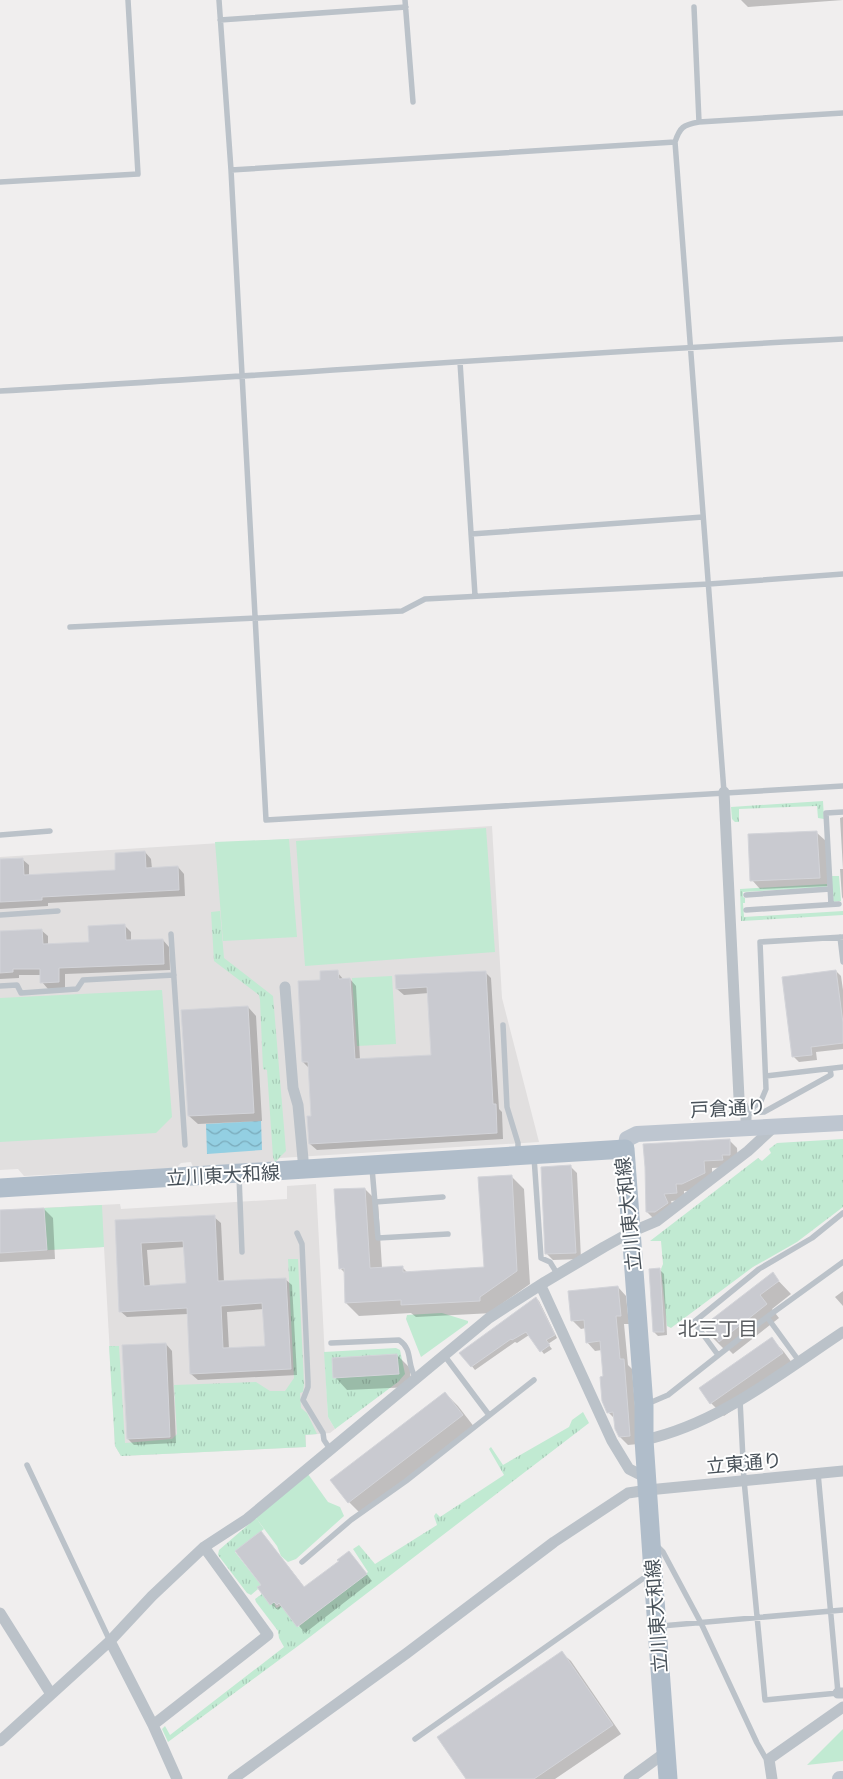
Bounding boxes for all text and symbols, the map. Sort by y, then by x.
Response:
street label: 戸倉通り [689,1094,767,1123]
street label: 立川東大和線 [610,1156,647,1272]
street label: 立川東大和線 [165,1160,281,1191]
district label: 北三丁目 [678,1316,758,1342]
street label: 立東通り [705,1448,783,1479]
street label: 立川東大和線 [640,1558,673,1674]

